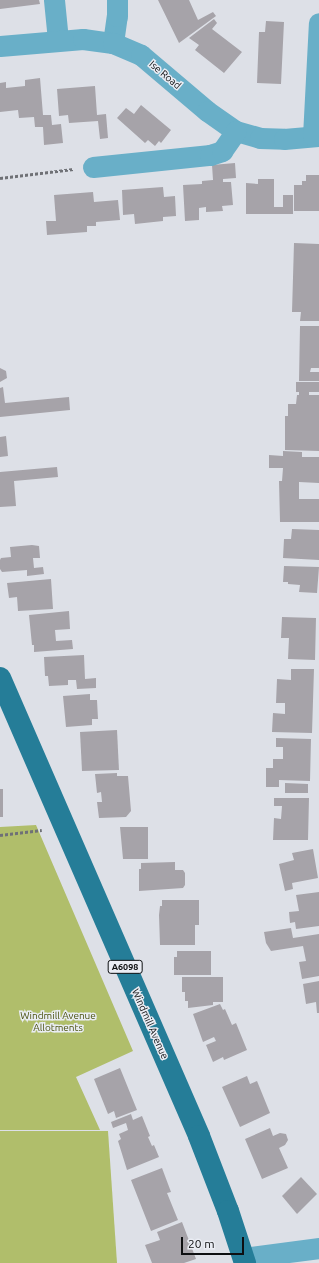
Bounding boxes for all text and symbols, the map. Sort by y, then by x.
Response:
street label: Ise Road [147,58,183,92]
road number: A6098 [107,960,143,974]
street label: Windmill Avenue [129,987,171,1061]
park label: Windmill Avenue Allotments [20,1009,96,1032]
scale bar [183,1229,246,1255]
text: 20 m [188,1237,215,1250]

